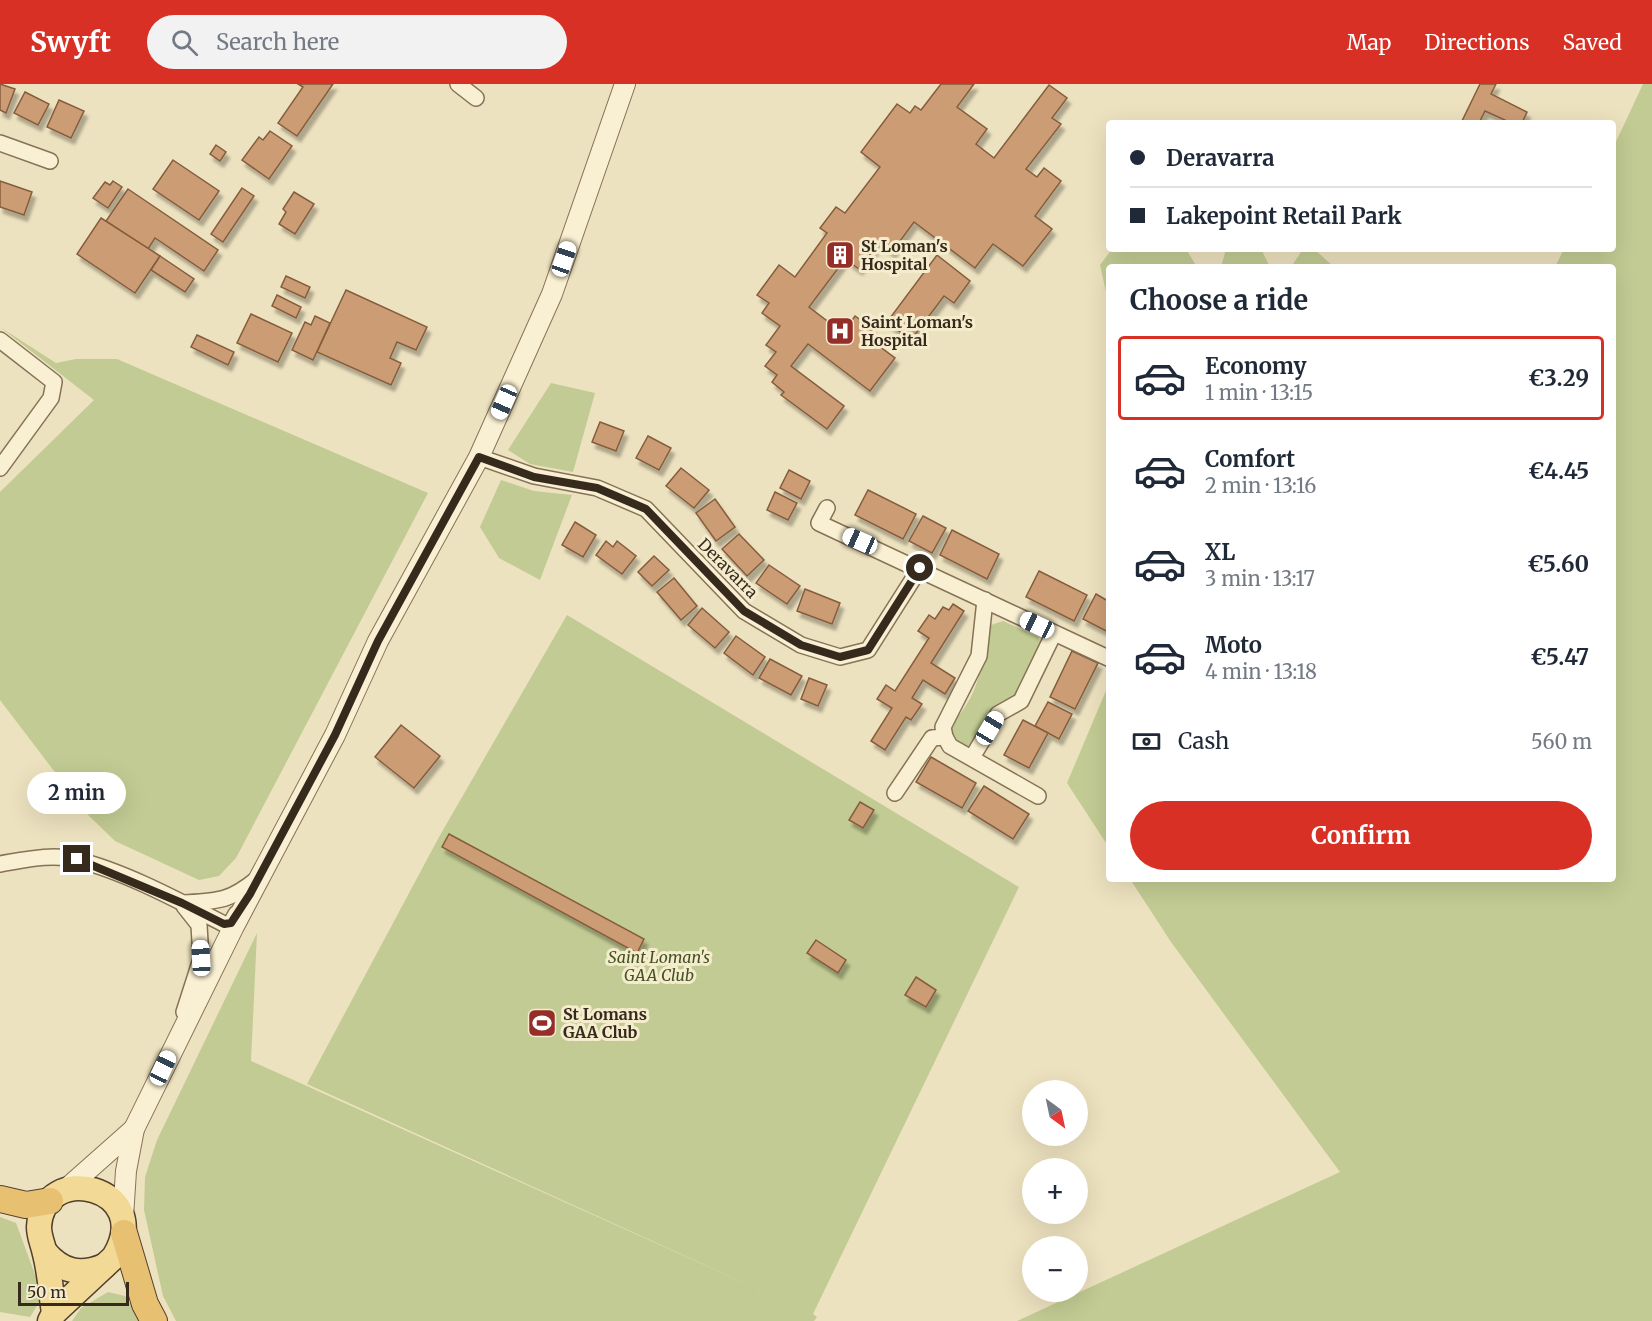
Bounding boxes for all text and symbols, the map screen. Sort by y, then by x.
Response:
search box [147,15,567,69]
text: Swyft [30,24,111,60]
icon: search [168,26,201,59]
text: Search here [216,28,339,56]
text: Map [1347,29,1391,56]
text: Directions [1424,29,1529,56]
text: Saved [1562,29,1622,56]
text: Deravarra [1166,144,1275,172]
text: Lakepoint Retail Park [1166,202,1402,230]
place label: St Loman's Hospital [861,236,948,274]
car [550,239,578,279]
building icon: St Loman's Hospital [824,239,856,271]
text: Choose a ride [1130,283,1308,317]
place label: Saint Loman's Hospital [861,312,973,350]
hospital icon: Saint Loman's Hospital [824,315,856,347]
icon: car [1133,351,1187,405]
text: Economy [1205,352,1306,380]
text: €3.29 [1528,364,1589,392]
text: 1 min · 13:15 [1205,380,1313,405]
car [488,382,520,422]
icon: car [1133,444,1187,498]
text: Comfort [1205,445,1295,473]
text: €4.45 [1528,457,1589,485]
text: 2 min · 13:16 [1205,473,1316,498]
car [840,525,880,557]
street label: Deravarra [694,534,762,602]
icon: car [1133,537,1187,591]
text: XL [1205,538,1235,566]
text: €5.60 [1527,550,1589,578]
route start [906,554,933,581]
text: 3 min · 13:17 [1205,566,1315,591]
car [1017,609,1057,641]
icon: car [1133,630,1187,684]
text: Moto [1205,631,1262,659]
text: €5.47 [1530,643,1589,671]
text: 4 min · 13:18 [1205,659,1317,684]
car [973,708,1007,748]
icon: cash [1130,725,1163,758]
text: Cash [1178,727,1229,755]
text: 560 m [1531,729,1592,754]
callout: 2 min [28,772,127,814]
text: 2 min [48,780,105,805]
button: Confirm [1130,801,1592,870]
route end [63,845,90,872]
car [191,940,211,976]
park label: Saint Loman's GAA Club [608,947,710,985]
place label: St Lomans GAA Club [563,1004,647,1042]
sports icon: St Lomans GAA Club [526,1007,558,1039]
car [147,1048,179,1088]
north arrow [1022,1080,1088,1146]
map controls [1022,1080,1088,1302]
button: + [1022,1158,1088,1224]
button: − [1022,1236,1088,1302]
scale bar [18,1279,129,1306]
text: 50 m [27,1282,66,1302]

